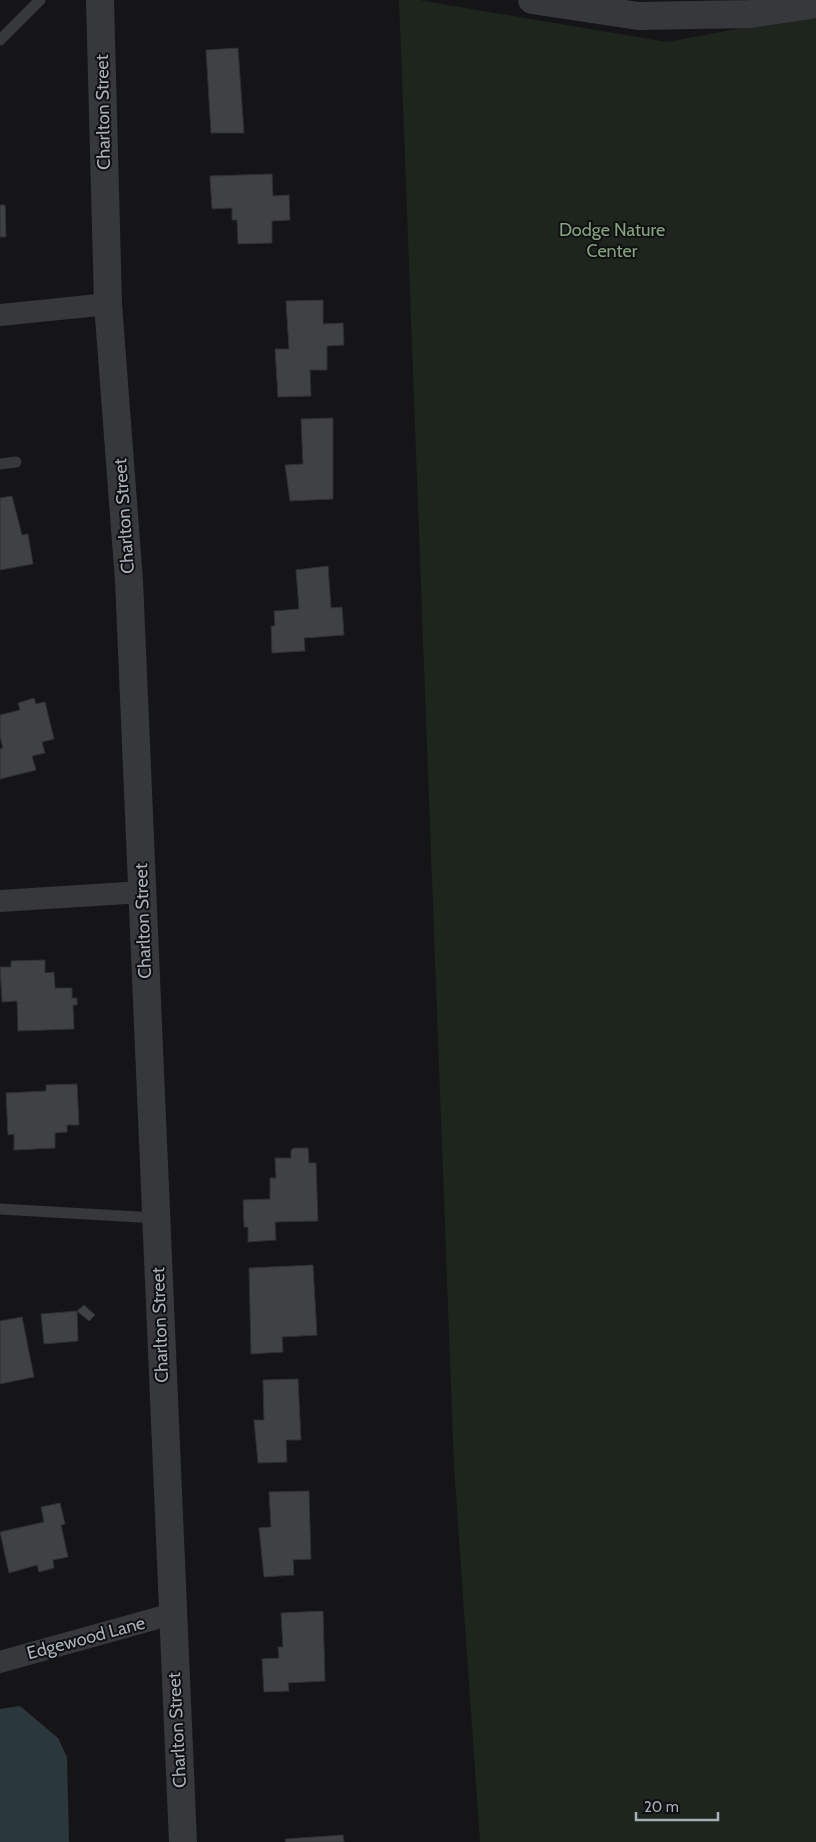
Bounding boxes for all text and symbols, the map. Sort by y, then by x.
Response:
street label: Charlton Street [91,54,115,170]
park label: Dodge Nature Center [559,219,665,262]
street label: Charlton Street [109,458,139,574]
street label: Charlton Street [130,863,156,979]
street label: Charlton Street [147,1267,173,1383]
street label: Edgewood Lane [24,1612,148,1664]
street label: Charlton Street [163,1672,191,1788]
scale bar [636,1790,718,1822]
text: 20 m [644,1798,679,1816]

